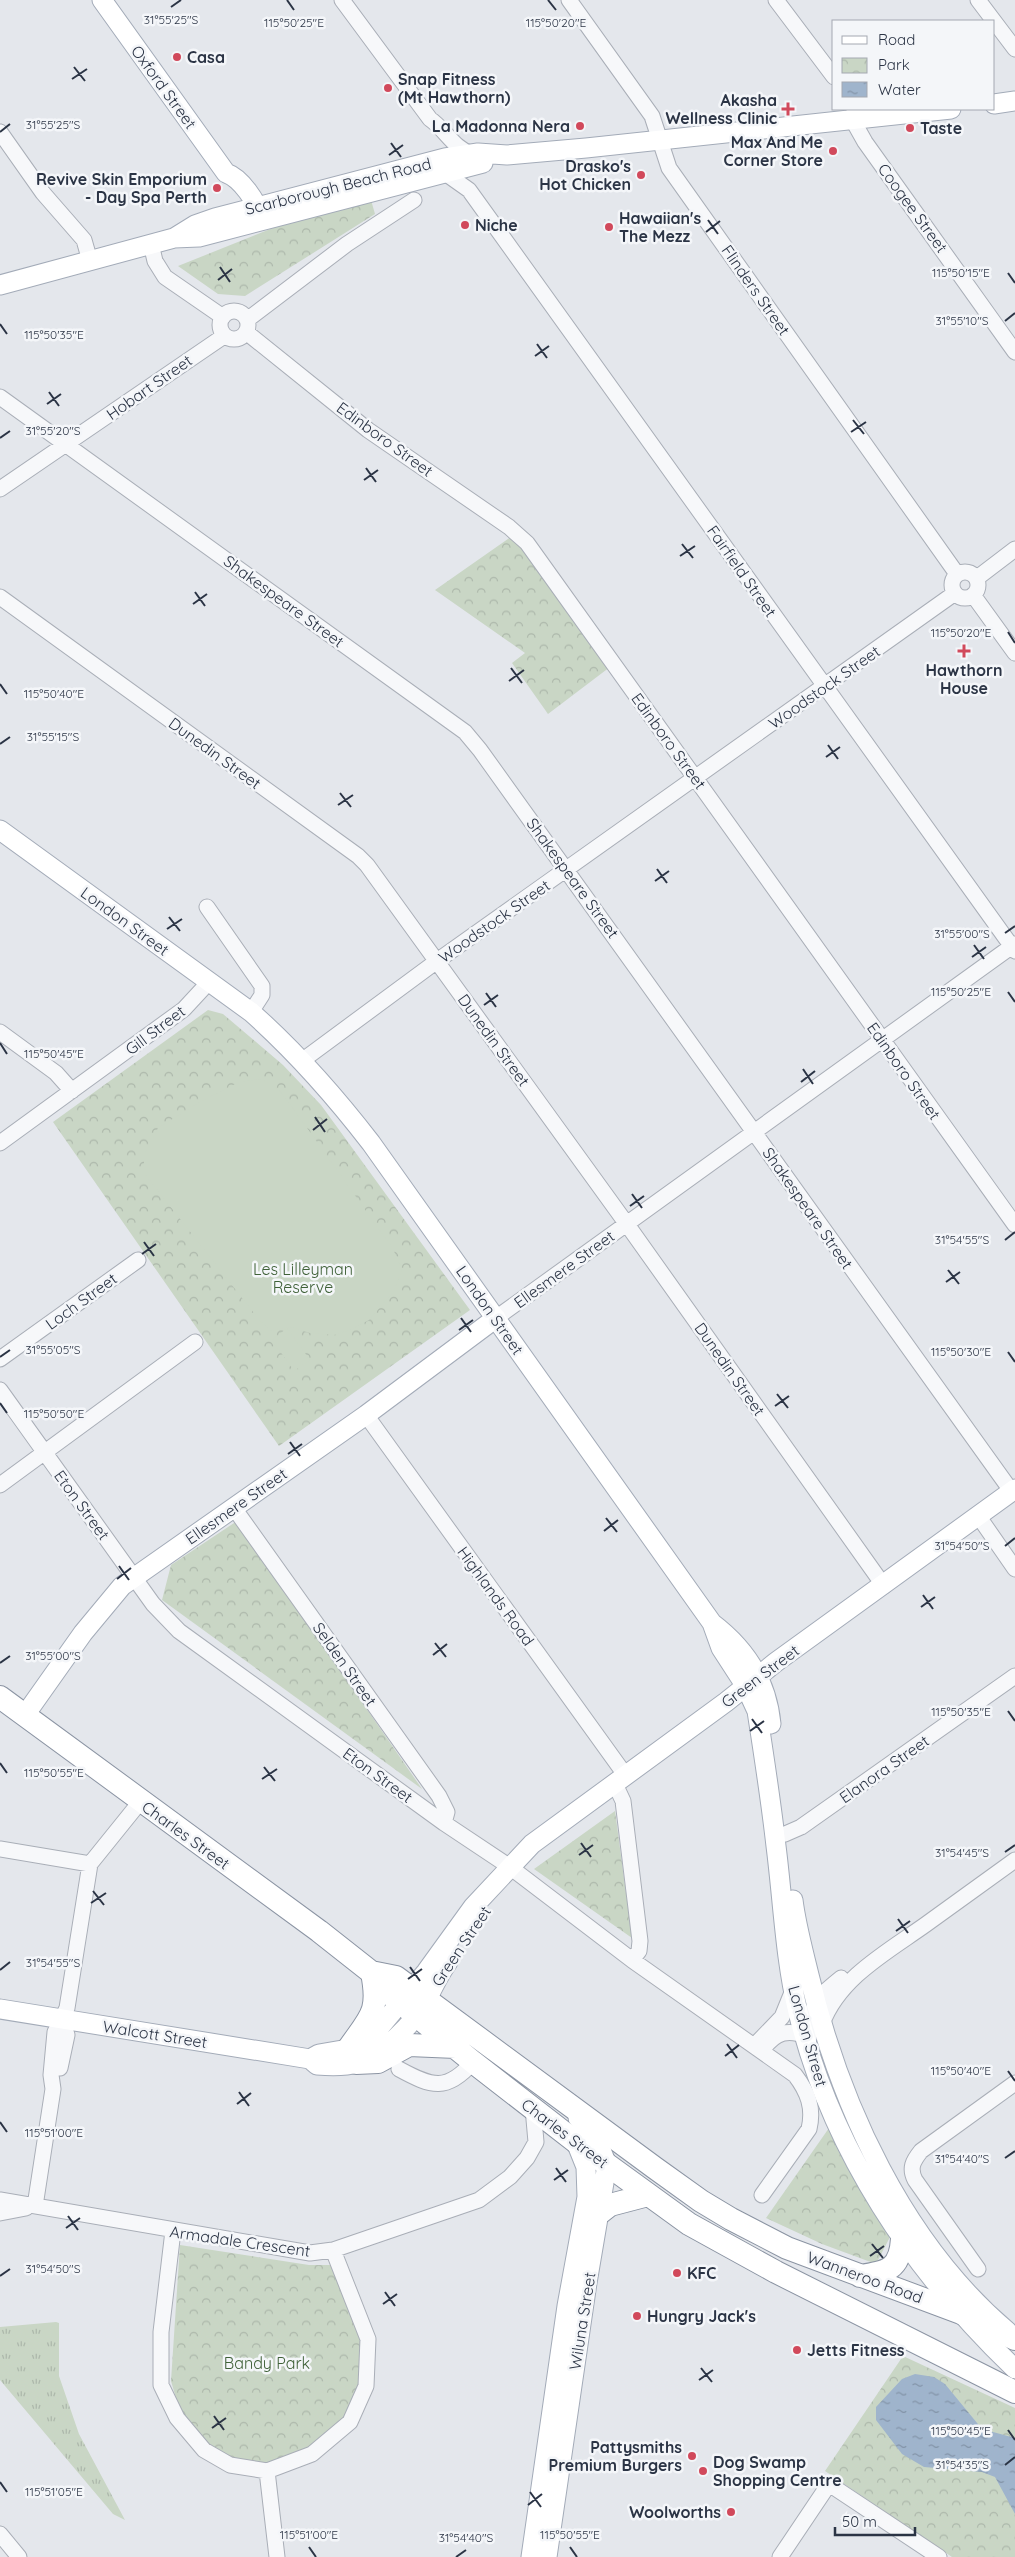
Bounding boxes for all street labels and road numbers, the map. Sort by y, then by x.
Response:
street label: Oxford Street [127,41,201,133]
street label: Scarborough Beach Road [243,153,433,219]
street label: Coogee Street [874,159,952,257]
street label: Flinders Street [717,241,795,339]
street label: Hobart Street [102,350,196,424]
street label: Edinboro Street [333,397,437,481]
street label: Fairfield Street [703,521,781,621]
street label: Shakespeare Street [220,551,348,651]
street label: Woodstock Street [764,641,884,733]
street label: Edinboro Street [627,689,711,793]
street label: Dunedin Street [165,713,265,793]
street label: Shakespeare Street [523,814,623,942]
street label: Woodstock Street [434,875,554,967]
street label: London Street [77,882,173,960]
street label: Dunedin Street [454,990,534,1090]
street label: Gill Street [121,1001,189,1059]
street label: Edinboro Street [863,1018,945,1124]
street label: Shakespeare Street [759,1143,857,1273]
street label: Ellesmere Street [510,1226,618,1312]
street label: London Street [452,1262,528,1358]
street label: Loch Street [41,1268,121,1334]
street label: Dunedin Street [690,1318,770,1420]
street label: Ellesmere Street [181,1464,291,1548]
street label: Eton Street [50,1466,114,1544]
street label: Highlands Road [453,1542,539,1650]
street label: Selden Street [309,1618,381,1710]
street label: Green Street [717,1640,803,1712]
street label: Elanora Street [835,1731,933,1807]
street label: Eton Street [339,1743,417,1807]
street label: Charles Street [138,1796,234,1874]
street label: Green Street [427,1902,495,1990]
street label: London Street [784,1983,832,2089]
street label: Walcott Street [101,2016,209,2052]
street label: Charles Street [518,2094,612,2172]
street label: Armadale Crescent [168,2221,312,2261]
street label: Wanneroo Road [804,2247,926,2307]
street label: Wiluna Street [564,2271,600,2371]

